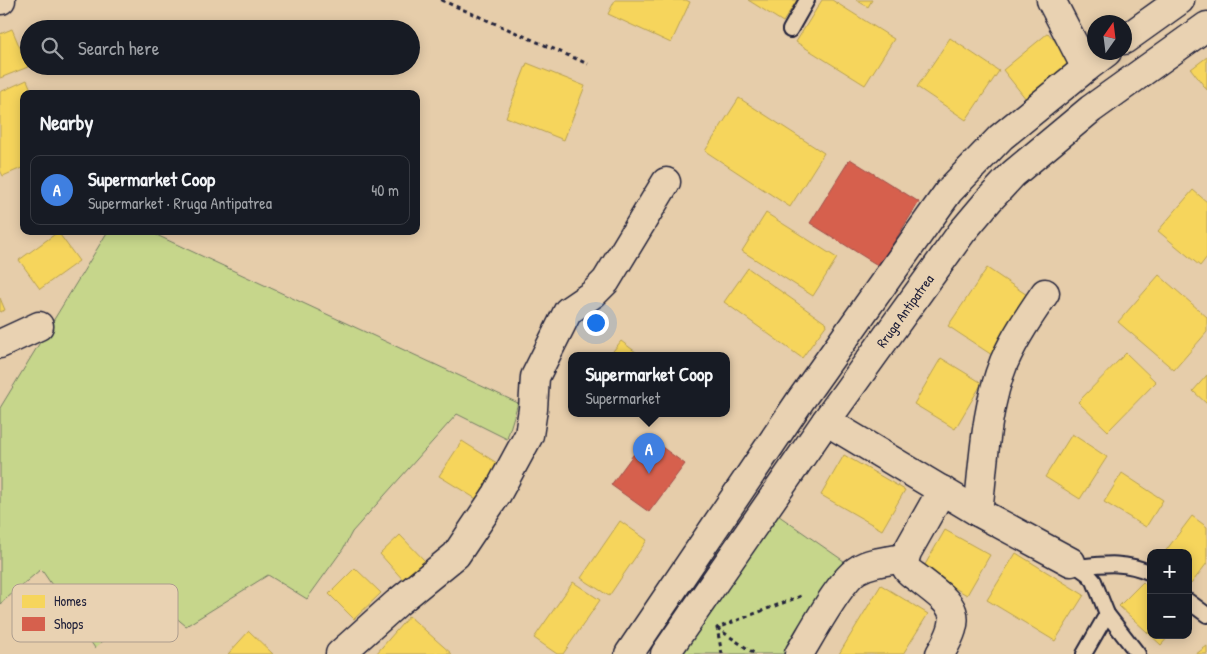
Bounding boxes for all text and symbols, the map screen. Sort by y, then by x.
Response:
north arrow [1087,15,1132,60]
search box [20,20,420,75]
icon: search [38,34,66,62]
text: Search here [78,35,159,61]
text: Nearby [40,108,93,137]
text: Supermarket Coop [88,166,215,192]
text: A [53,179,61,201]
text: 40 m [371,179,399,201]
text: Supermarket · Rruga Antipatrea [88,192,272,214]
street label: Rruga Antipatrea [872,270,939,352]
your location [583,310,609,336]
popup [568,352,730,417]
text: Supermarket Coop [585,361,713,387]
text: Supermarket [585,387,660,409]
pin: A [633,433,665,474]
map controls [1147,549,1192,639]
button: + [1147,549,1192,594]
legend [12,584,178,642]
text: Homes [54,591,87,610]
button: − [1147,594,1192,639]
text: Shops [54,614,83,634]

